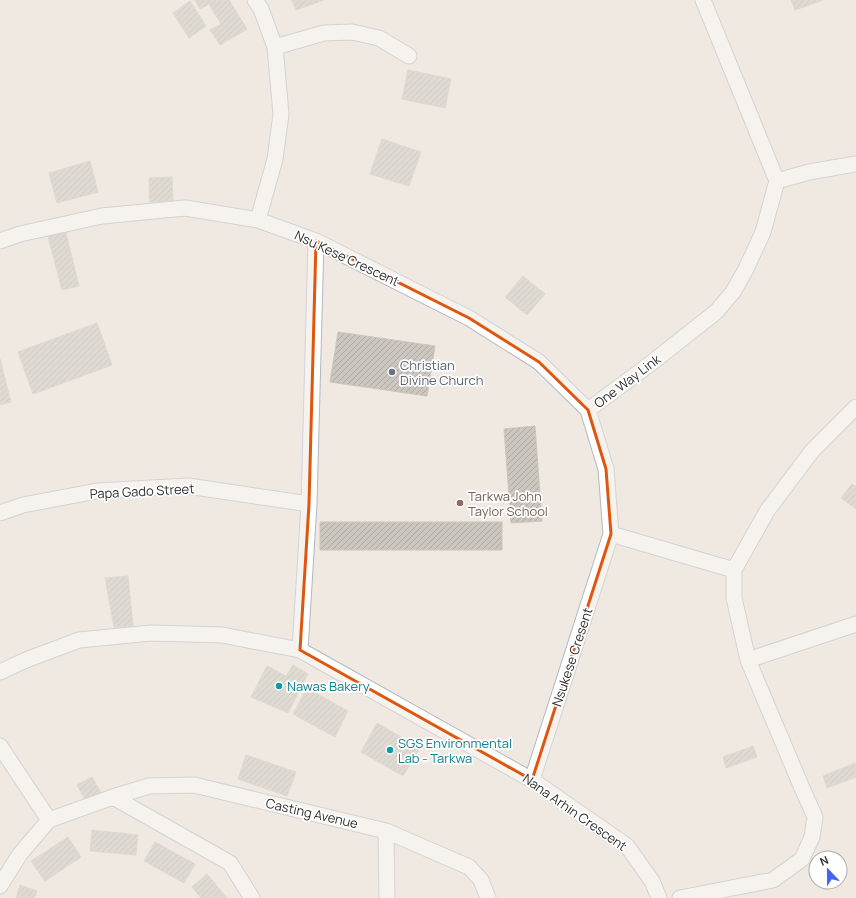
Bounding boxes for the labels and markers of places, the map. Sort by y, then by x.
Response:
place label: Christian Divine Church [400,356,484,389]
marker: Christian Divine Church [387,367,397,377]
place label: Tarkwa John Taylor School [468,487,548,520]
marker: Tarkwa John Taylor School [455,498,465,508]
place label: Nawas Bakery [287,677,370,695]
marker: Nawas Bakery [274,681,284,691]
place label: SGS Environmental Lab - Tarkwa [398,734,512,767]
marker: SGS Environmental Lab - Tarkwa [385,745,395,755]

